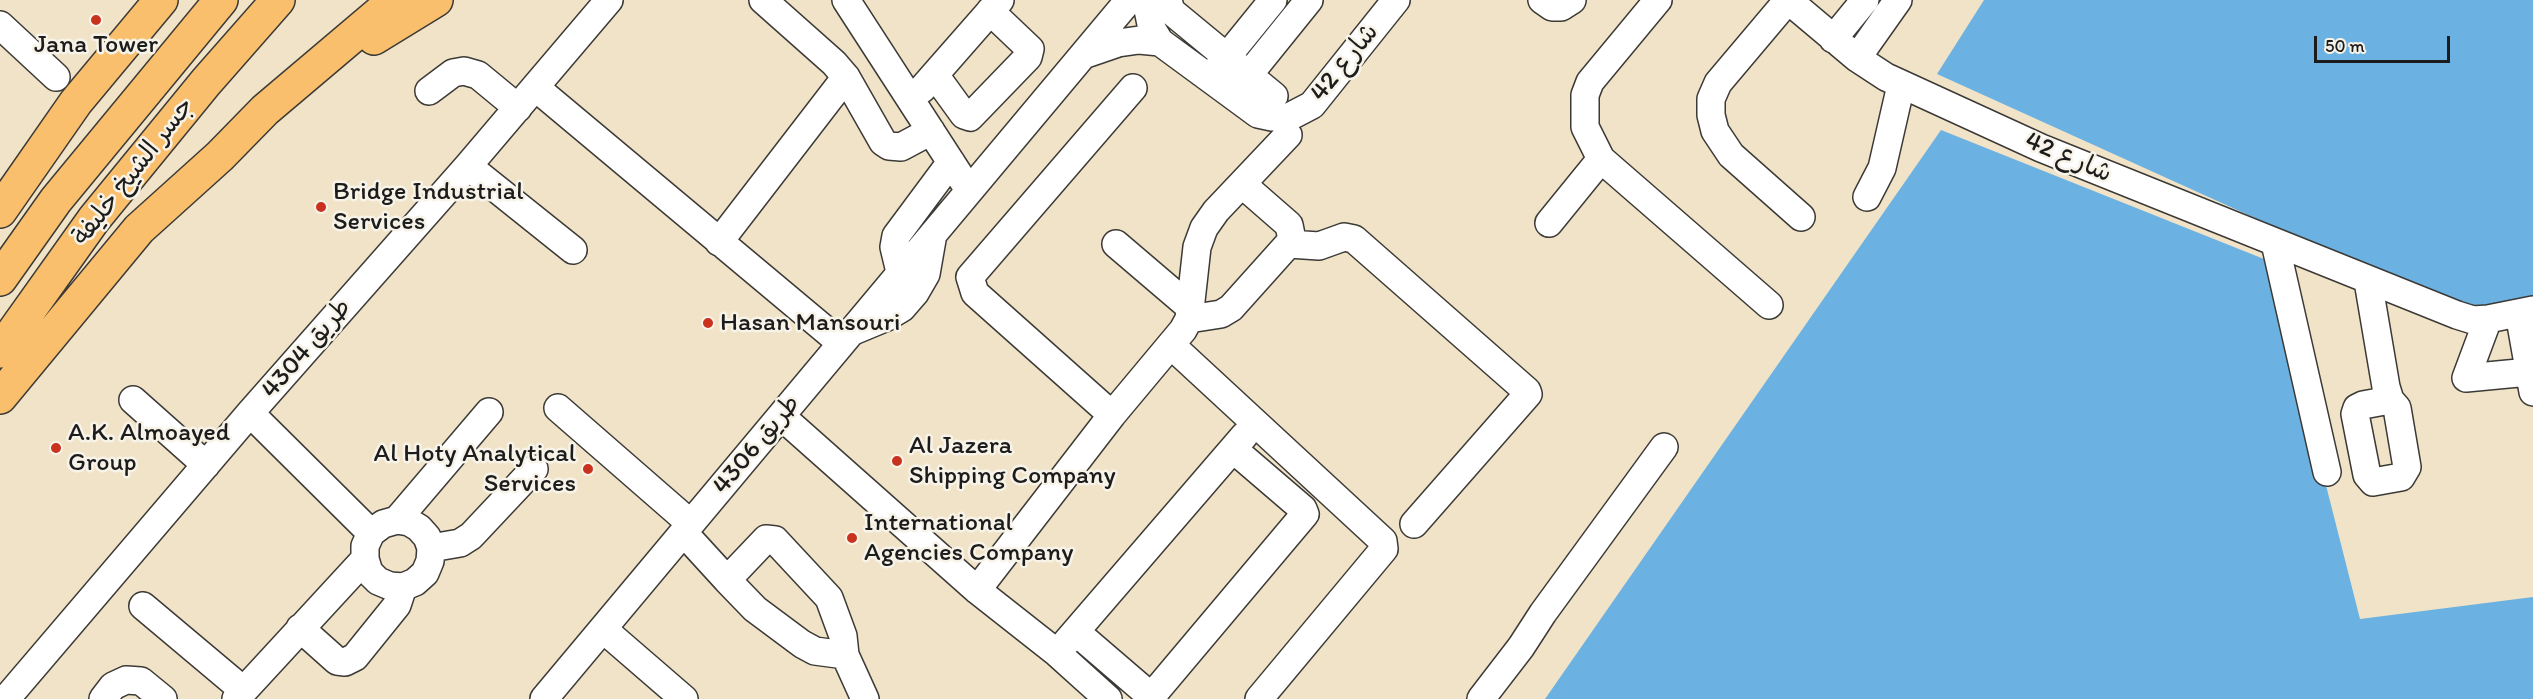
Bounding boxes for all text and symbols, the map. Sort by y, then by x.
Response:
marker: Jana Tower [89,13,103,27]
street label: شارع 42 [1304,18,1386,108]
scale bar [2317,24,2454,62]
place label: Jana Tower [34,29,158,61]
text: 50 m [2325,35,2365,57]
street label: جسر الشيخ خليفة [66,92,202,252]
street label: شارع 42 [2020,126,2116,190]
place label: Bridge Industrial Services [333,176,524,237]
marker: Bridge Industrial Services [314,200,328,214]
street label: طريق 4304 [255,293,359,405]
place label: Hasan Mansouri [720,307,900,339]
marker: Hasan Mansouri [701,316,715,330]
street label: طريق 4306 [706,389,808,501]
place label: A.K. Almoayed Group [68,417,230,478]
place label: Al Jazera Shipping Company [909,430,1116,491]
place label: Al Hoty Analytical Services [374,438,576,500]
marker: A.K. Almoayed Group [49,441,63,455]
marker: Al Jazera Shipping Company [890,454,904,468]
marker: Al Hoty Analytical Services [581,462,595,476]
place label: International Agencies Company [864,507,1073,568]
marker: International Agencies Company [845,531,859,545]

